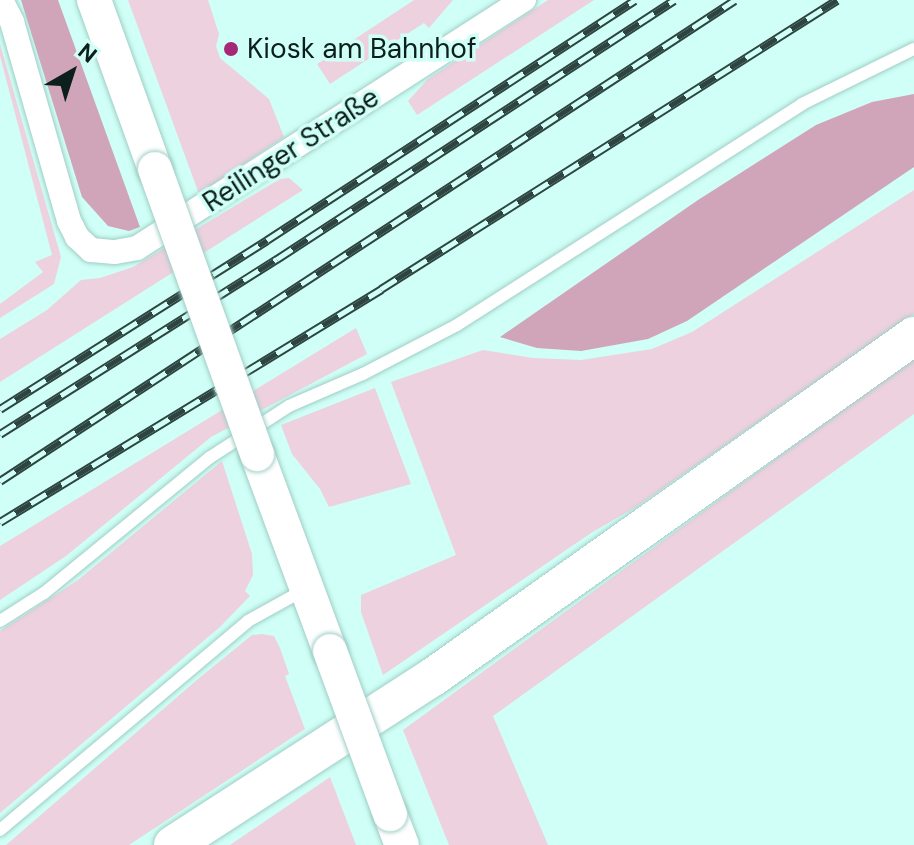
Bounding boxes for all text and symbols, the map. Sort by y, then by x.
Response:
north arrow [32,32,112,112]
place label: Kiosk am Bahnhof [247,32,476,66]
text: N [72,37,103,69]
marker: Kiosk am Bahnhof [222,40,240,58]
street label: Reilinger Straße [197,81,385,219]

